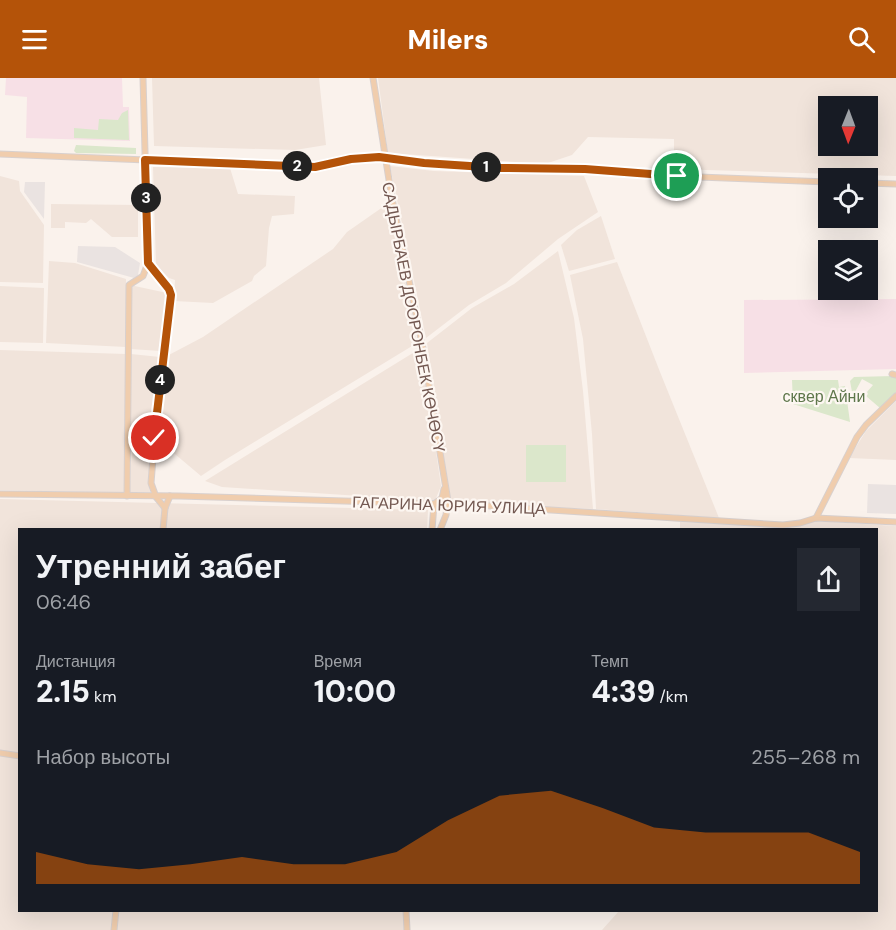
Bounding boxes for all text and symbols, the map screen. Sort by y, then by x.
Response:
text: Milers [408,22,488,57]
icon: menu [18,23,51,56]
icon: search [845,23,878,56]
north arrow [818,96,878,156]
map controls [818,96,878,300]
pin [651,150,702,201]
pin: 2 [282,151,312,181]
pin: 1 [471,152,501,182]
text: 2 [292,155,302,176]
text: 1 [483,156,489,177]
icon: arrive [660,159,693,192]
button: locate [818,168,878,228]
street label: САДЫРБАЕВ ДООРОНБЕК КӨЧӨСҮ [377,180,450,454]
pin: 3 [131,183,161,213]
text: 3 [141,187,151,208]
button: layers [818,240,878,300]
pin: 4 [145,365,175,395]
text: 4 [155,369,165,390]
park label: сквер Айни [783,386,865,407]
pin [128,412,179,463]
icon: check [137,421,170,454]
street label: ГАГАРИНА ЮРИЯ УЛИЦА [352,492,546,519]
text: Утренний забег [36,545,286,588]
button: share [797,548,860,611]
text: 06:46 [36,589,91,615]
text: Дистанция [36,651,115,672]
text: Время [314,651,362,672]
text: Темп [591,651,629,672]
text: 2.15 [36,672,90,711]
text: 10:00 [314,672,396,711]
text: 4:39 [591,672,655,711]
text: km [90,686,116,707]
text: /km [655,686,688,707]
text: Набор высоты [36,744,170,770]
text: 255–268 m [751,744,860,770]

